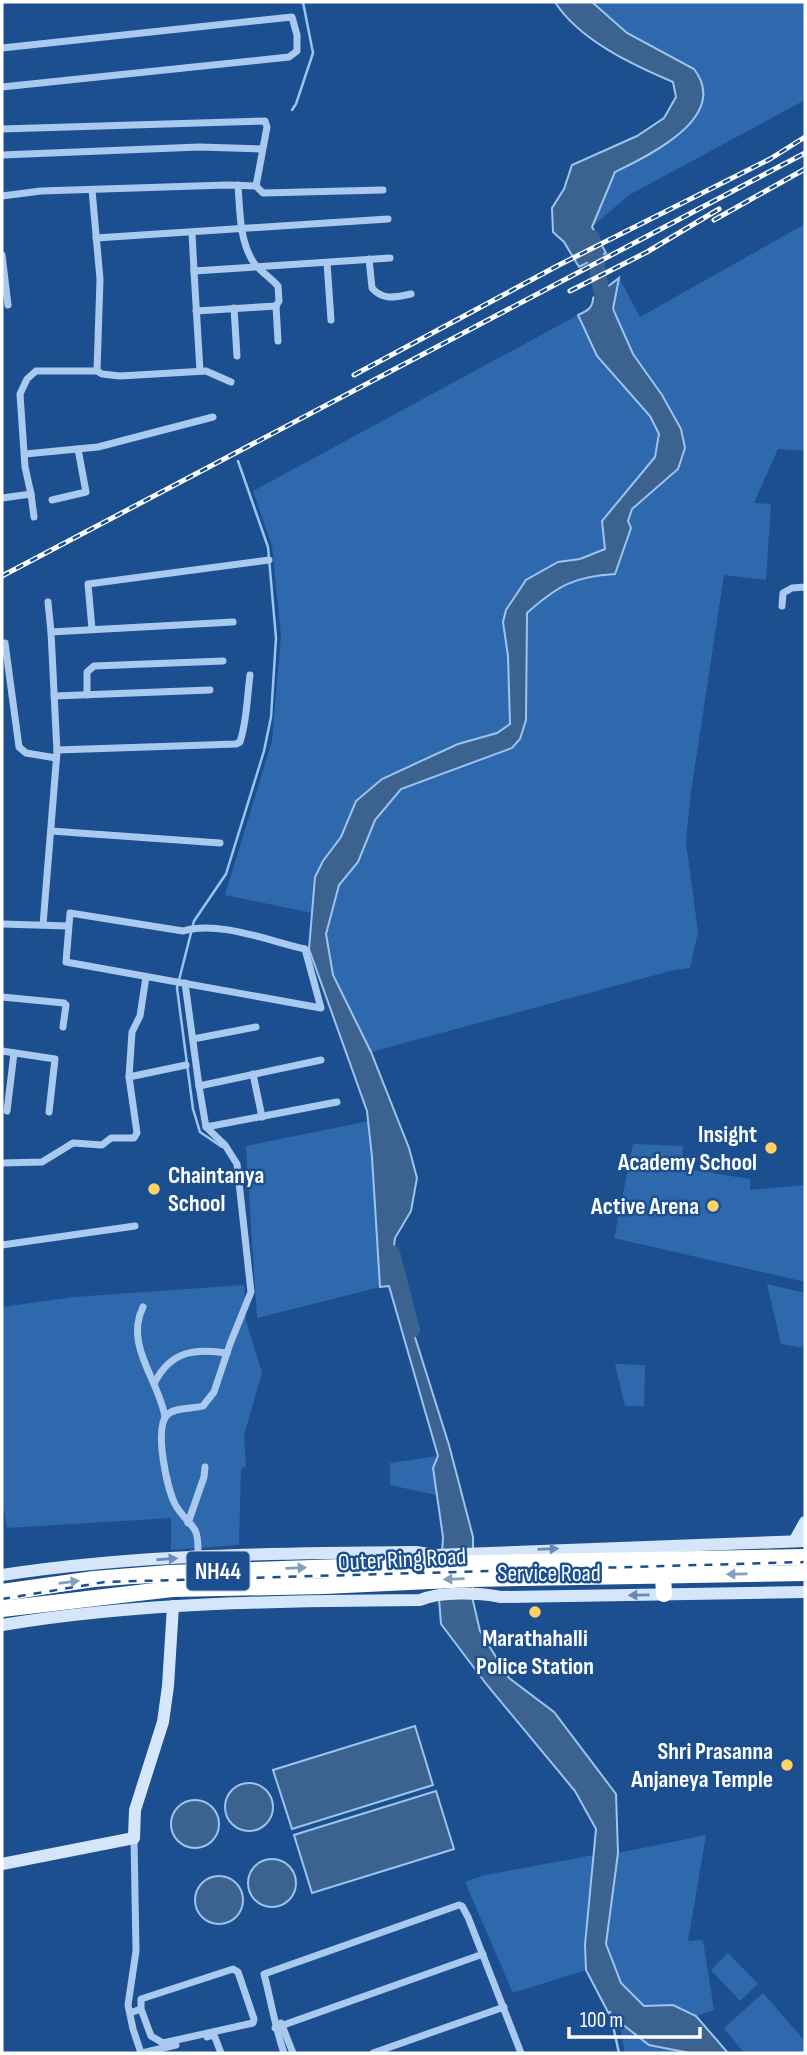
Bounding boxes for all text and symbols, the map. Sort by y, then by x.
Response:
place label: Insight Academy School [617,1120,757,1177]
marker: Insight Academy School [763,1140,779,1156]
place label: Chaintanya School [168,1161,264,1218]
marker: Chaintanya School [146,1181,162,1197]
place label: Active Arena [590,1192,699,1221]
marker: Active Arena [705,1198,721,1214]
street label: Outer Ring Road [337,1542,467,1577]
one-way arrow [537,1543,559,1554]
road number: NH44 [186,1552,249,1590]
one-way arrow [156,1553,178,1564]
street label: Service Road [497,1559,601,1588]
one-way arrow [285,1562,307,1573]
one-way arrow [726,1568,748,1580]
one-way arrow [443,1574,465,1585]
one-way arrow [58,1576,80,1587]
one-way arrow [628,1589,650,1601]
marker: Marathahalli Police Station [527,1604,543,1620]
place label: Marathahalli Police Station [476,1624,594,1681]
place label: Shri Prasanna Anjaneya Temple [630,1737,773,1794]
marker: Shri Prasanna Anjaneya Temple [779,1757,795,1773]
scale bar [569,1996,700,2040]
text: 100 m [580,2008,623,2033]

